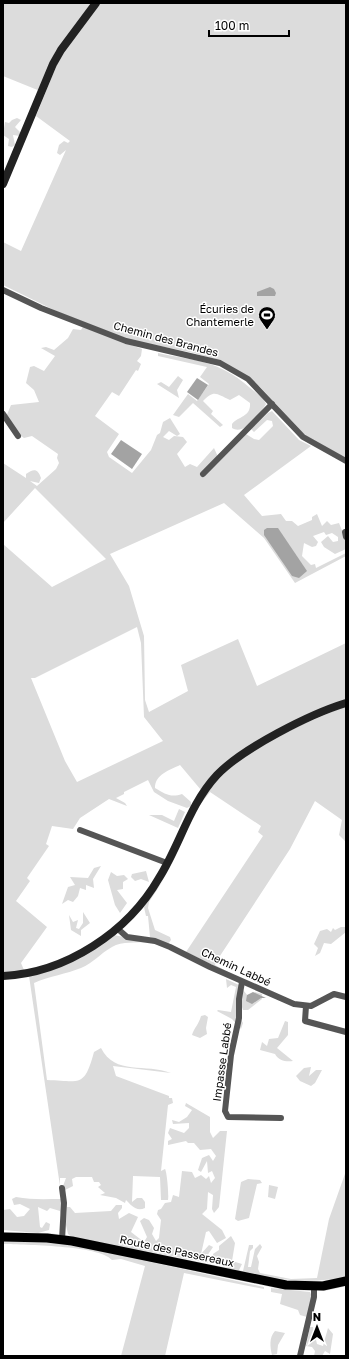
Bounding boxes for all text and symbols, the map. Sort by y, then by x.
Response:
scale bar [209,12,289,38]
text: 100 m [215,18,249,33]
place label: Écuries de Chantemerle [186,302,254,328]
sports icon: Écuries de Chantemerle [257,305,277,330]
street label: Chemin des Brandes [112,318,220,359]
street label: Chemin Labbé [199,945,273,988]
street label: Impasse Labbé [210,1022,233,1102]
street label: Route des Passereaux [119,1232,236,1269]
north arrow [297,1307,337,1347]
text: N [313,1310,321,1323]

